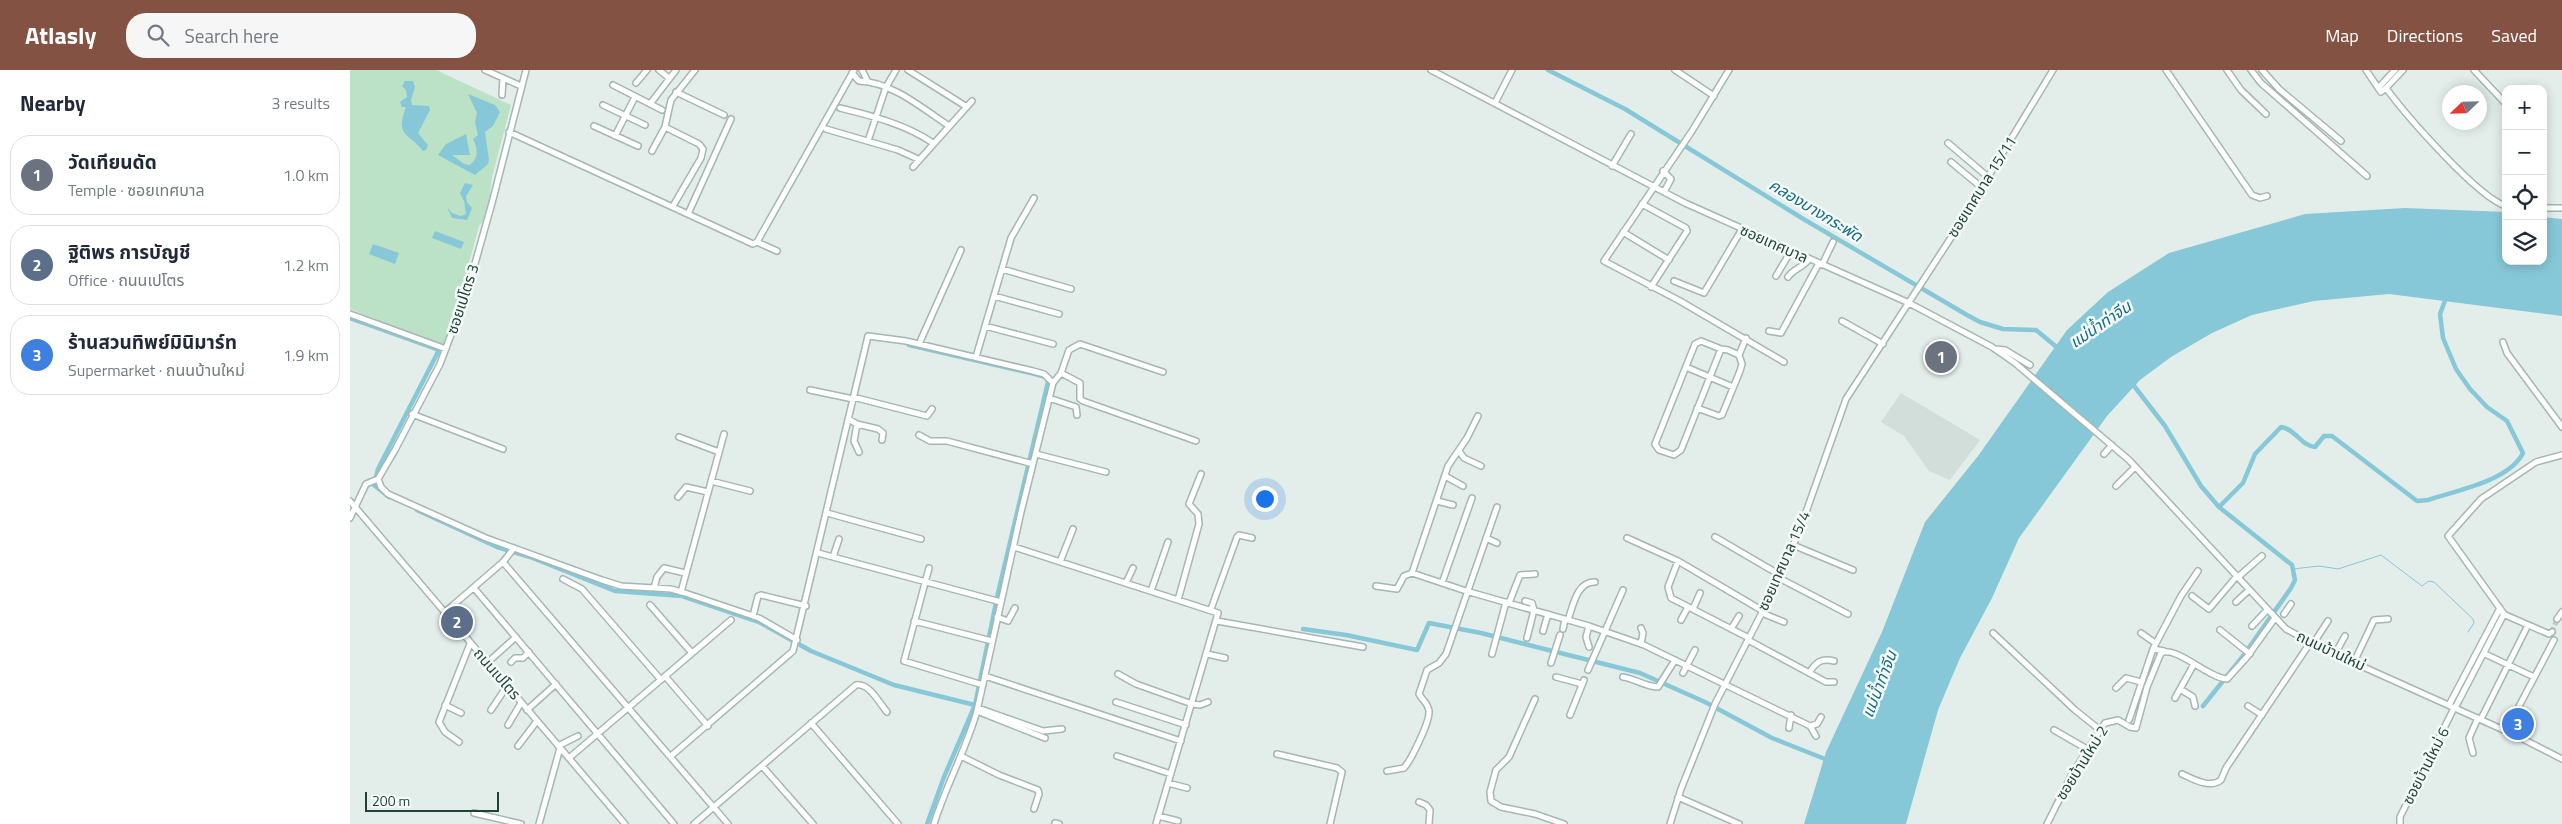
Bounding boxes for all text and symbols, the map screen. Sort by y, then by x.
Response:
search box [126,13,476,58]
text: Atlasly [25,17,96,53]
icon: search [144,21,172,49]
text: Search here [184,21,279,50]
text: Map [2325,22,2359,49]
text: Directions [2387,22,2463,49]
text: Saved [2491,22,2537,49]
north arrow [2442,85,2487,130]
map controls [2502,85,2547,265]
button: + [2502,85,2547,130]
text: Nearby [20,87,85,119]
text: 3 results [271,91,330,115]
button: − [2502,130,2547,175]
street label: ซอยเทศบาล 15/11 [1941,132,2022,242]
text: วัดเทียนดัด [68,147,157,176]
text: 1 [33,163,41,187]
text: 1.0 km [283,163,329,187]
water label: คลองบางกระพัด [1765,173,1868,248]
button: locate [2502,175,2547,220]
text: Temple · ซอยเทศบาล [68,178,205,202]
street label: ซอยเทศบาล [1736,218,1812,269]
button: layers [2502,220,2547,265]
text: ฐิติพร การบัญชี [68,237,190,266]
text: 2 [33,253,41,277]
text: 1.2 km [283,253,329,277]
street label: ซอยเปโตร 3 [440,261,485,337]
text: Office · ถนนเปโตร [68,268,184,292]
water label: แม่น้ำท่าจีน [2064,294,2137,353]
text: ร้านสวนทิพย์มินิมาร์ท [68,327,237,356]
pin: 1 [1925,338,1957,376]
text: 3 [33,343,41,367]
text: 1.9 km [283,343,329,367]
text: Supermarket · ถนนบ้านใหม่ [68,358,245,382]
your location [1252,486,1278,512]
street label: ซอยเทศบาล 15/4 [1751,507,1816,614]
pin: 2 [441,603,473,641]
street label: ถนนบ้านใหม่ [2293,624,2370,677]
street label: ถนนเปโตร [468,643,526,705]
water label: แม่น้ำท่าจีน [1855,646,1903,721]
pin: 3 [2502,705,2534,743]
street label: ซอยบ้านใหม่ 2 [2049,721,2114,805]
street label: ซอยบ้านใหม่ 6 [2396,723,2455,809]
scale bar [365,789,499,812]
text: 200 m [372,790,410,811]

